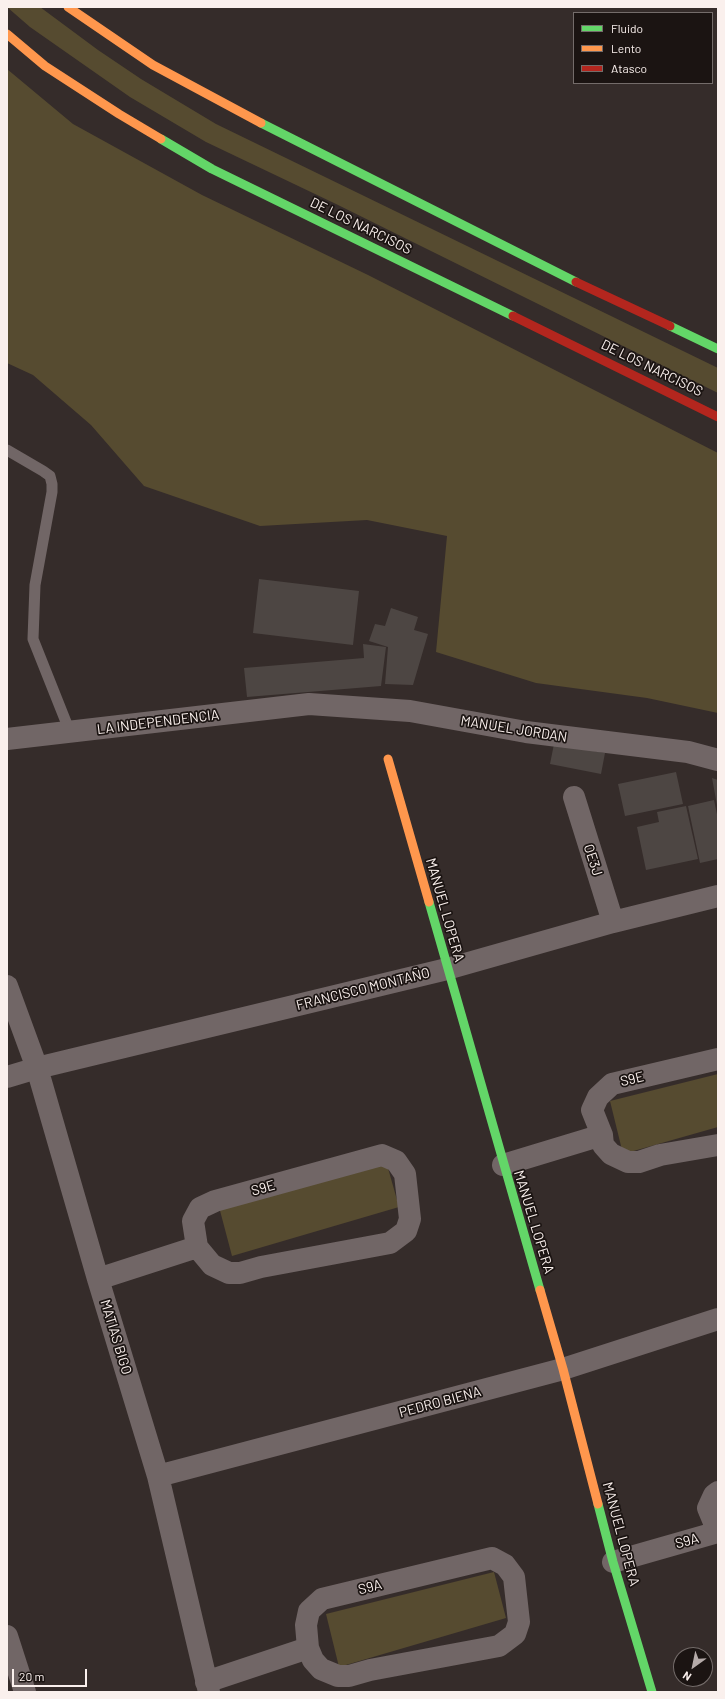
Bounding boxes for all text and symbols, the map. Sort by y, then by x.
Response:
legend [573,12,713,84]
text: Fluido [611,21,643,35]
text: Lento [611,41,641,55]
text: Atasco [611,61,647,75]
street label: DE LOS NARCISOS [307,194,415,258]
street label: DE LOS NARCISOS [598,336,706,400]
street label: LA INDEPENDENCIA [96,706,220,738]
street label: MANUEL JORDAN [459,712,569,746]
street label: OE3J [580,842,606,878]
street label: MANUEL LOPERA [422,856,468,964]
street label: FRANCISCO MONTAÑO [294,964,432,1014]
street label: S9E [618,1068,646,1090]
street label: MANUEL LOPERA [510,1168,558,1276]
street label: S9E [249,1177,277,1199]
street label: MATIAS BIGO [97,1297,135,1377]
street label: PEDRO BIENA [397,1383,483,1421]
street label: MANUEL LOPERA [599,1480,643,1588]
street label: S9A [673,1530,701,1552]
street label: S9A [356,1576,384,1598]
north arrow [673,1647,713,1687]
scale bar [14,1661,89,1687]
text: 20 m [19,1669,45,1683]
text: N [680,1669,693,1684]

